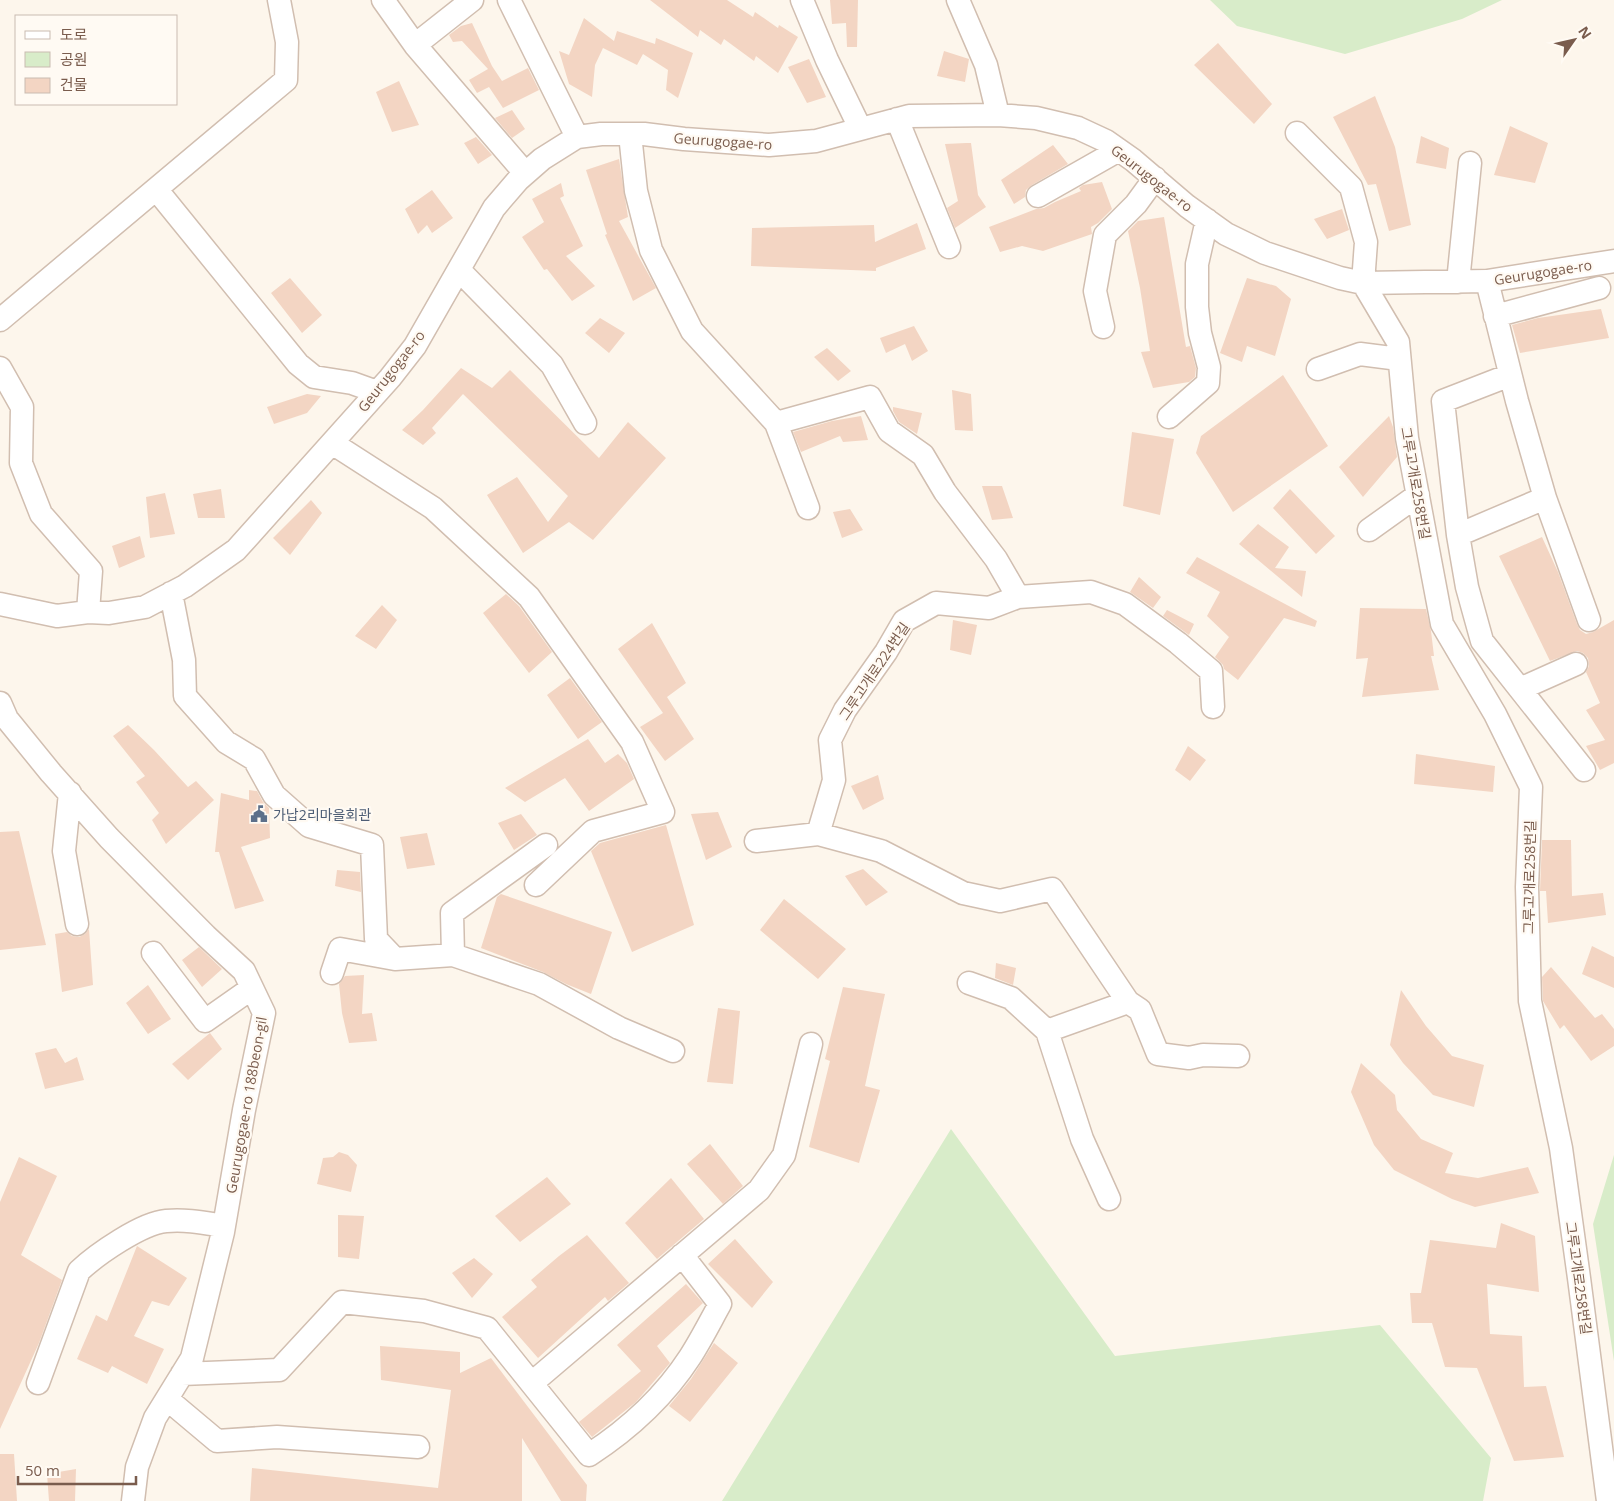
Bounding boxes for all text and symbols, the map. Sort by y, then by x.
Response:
legend [15,15,178,105]
north arrow [1549,15,1599,65]
text: N [1574,22,1596,42]
text: 도로 [60,24,88,44]
text: 공원 [60,49,88,69]
text: 건물 [60,74,88,94]
street label: Geurugogae-ro [673,128,773,154]
street label: Geurugogae-ro [1107,140,1197,216]
street label: Geurugogae-ro [1493,255,1593,289]
street label: Geurugogae-ro [353,326,429,416]
street label: 그루고개로258번길 [1397,425,1435,541]
street label: 그루고개로224번길 [834,618,914,724]
public building icon: 가납2리마을회관 [249,804,269,824]
place label: 가납2리마을회관 [273,805,371,824]
street label: 그루고개로258번길 [1519,820,1539,934]
street label: Geurugogae-ro 188beon-gil [221,1015,271,1195]
street label: 그루고개로258번길 [1562,1220,1596,1336]
scale bar [18,1454,135,1486]
text: 50 m [25,1460,60,1480]

